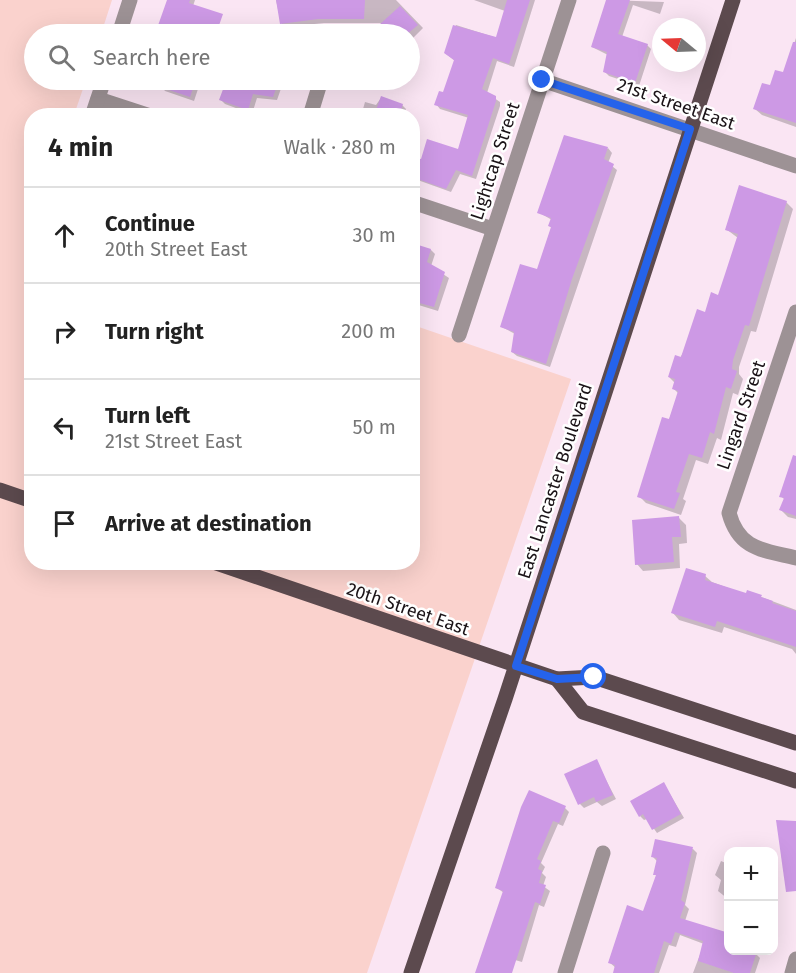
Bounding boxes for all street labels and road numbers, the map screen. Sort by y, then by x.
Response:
street label: 21st Street East [614,74,738,135]
street label: Lightcap Street [466,99,525,223]
street label: Lingard Street [712,357,770,473]
street label: East Lancaster Boulevard [513,380,597,582]
street label: 20th Street East [344,578,473,640]

